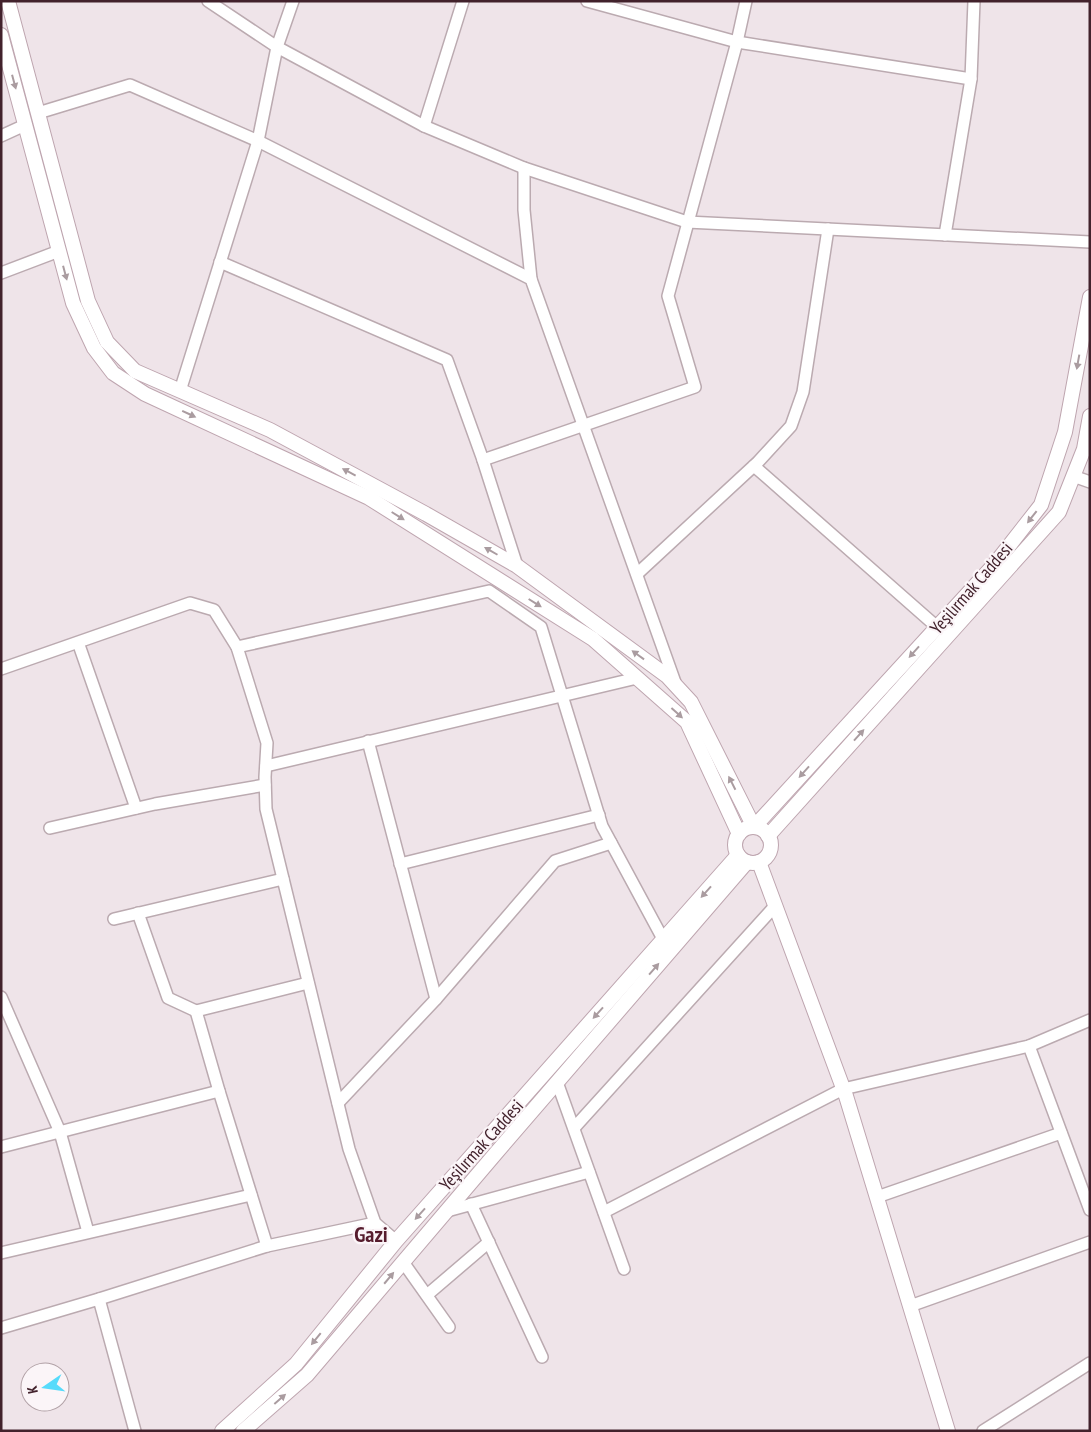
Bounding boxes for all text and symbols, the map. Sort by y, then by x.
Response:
one-way arrow [10,75,18,90]
one-way arrow [61,266,69,281]
one-way arrow [1073,355,1081,371]
one-way arrow [182,411,196,419]
one-way arrow [342,468,356,477]
one-way arrow [1027,510,1037,524]
one-way arrow [391,512,404,521]
street label: Yeşilırmak Caddesi [925,537,1017,639]
one-way arrow [484,547,498,556]
one-way arrow [529,598,542,607]
one-way arrow [908,646,920,658]
one-way arrow [632,649,645,660]
one-way arrow [670,707,682,719]
one-way arrow [854,728,865,741]
one-way arrow [798,766,810,778]
one-way arrow [728,776,736,791]
one-way arrow [700,885,711,898]
one-way arrow [649,963,660,976]
one-way arrow [592,1007,604,1019]
street label: Yeşilırmak Caddesi [434,1095,528,1195]
one-way arrow [414,1207,426,1219]
district label: Gazi [354,1220,388,1248]
one-way arrow [383,1273,395,1285]
one-way arrow [311,1332,322,1345]
north arrow [20,1362,70,1412]
text: K [23,1384,42,1395]
one-way arrow [274,1393,287,1404]

